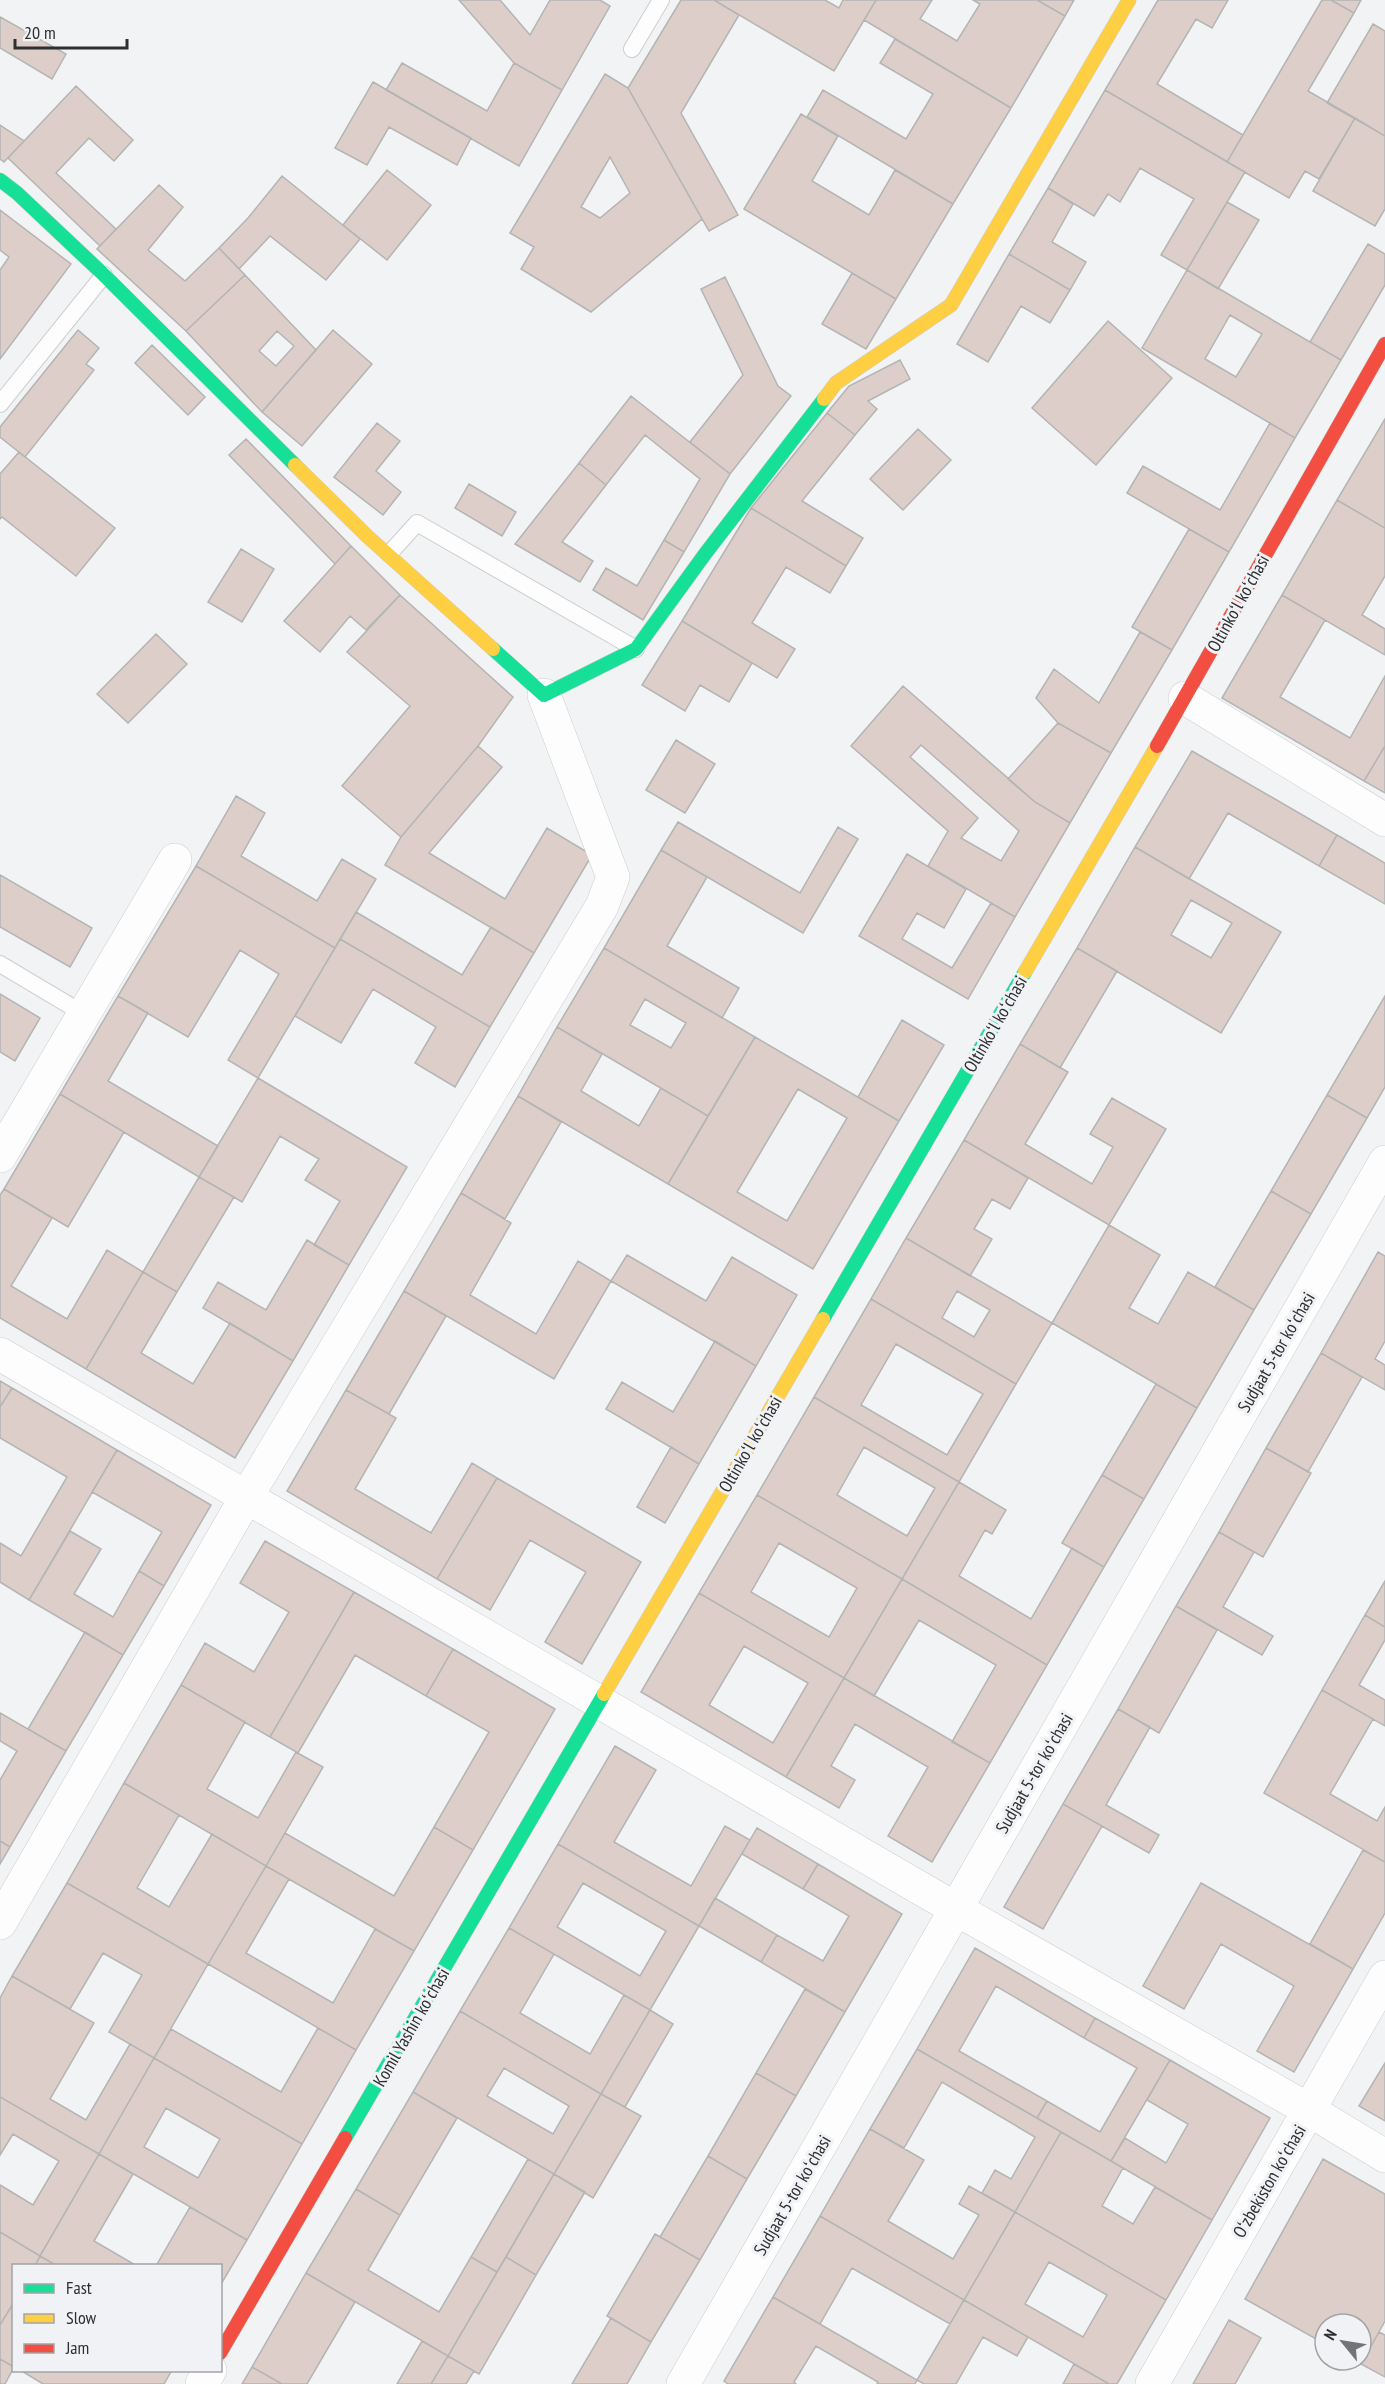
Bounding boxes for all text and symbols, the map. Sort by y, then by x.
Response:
scale bar [15,12,128,50]
text: 20 m [24,21,56,44]
street label: Oltinkoʻl koʻchasi [1202,550,1274,656]
street label: Oltinkoʻl koʻchasi [958,972,1032,1076]
street label: Sudjaat 5-tor koʻchasi [1232,1288,1320,1416]
street label: Oltinkoʻl koʻchasi [713,1392,787,1496]
street label: Sudjaat 5-tor koʻchasi [990,1709,1078,1837]
street label: Komil Yashin koʻchasi [368,1964,454,2090]
street label: Oʻzbekiston koʻchasi [1227,2120,1311,2242]
street label: Sudjaat 5-tor koʻchasi [748,2131,836,2259]
legend [12,2264,222,2372]
text: Fast [66,2276,92,2299]
text: Slow [66,2306,97,2329]
north arrow [1313,2312,1373,2372]
text: N [1319,2326,1341,2343]
text: Jam [65,2336,89,2359]

